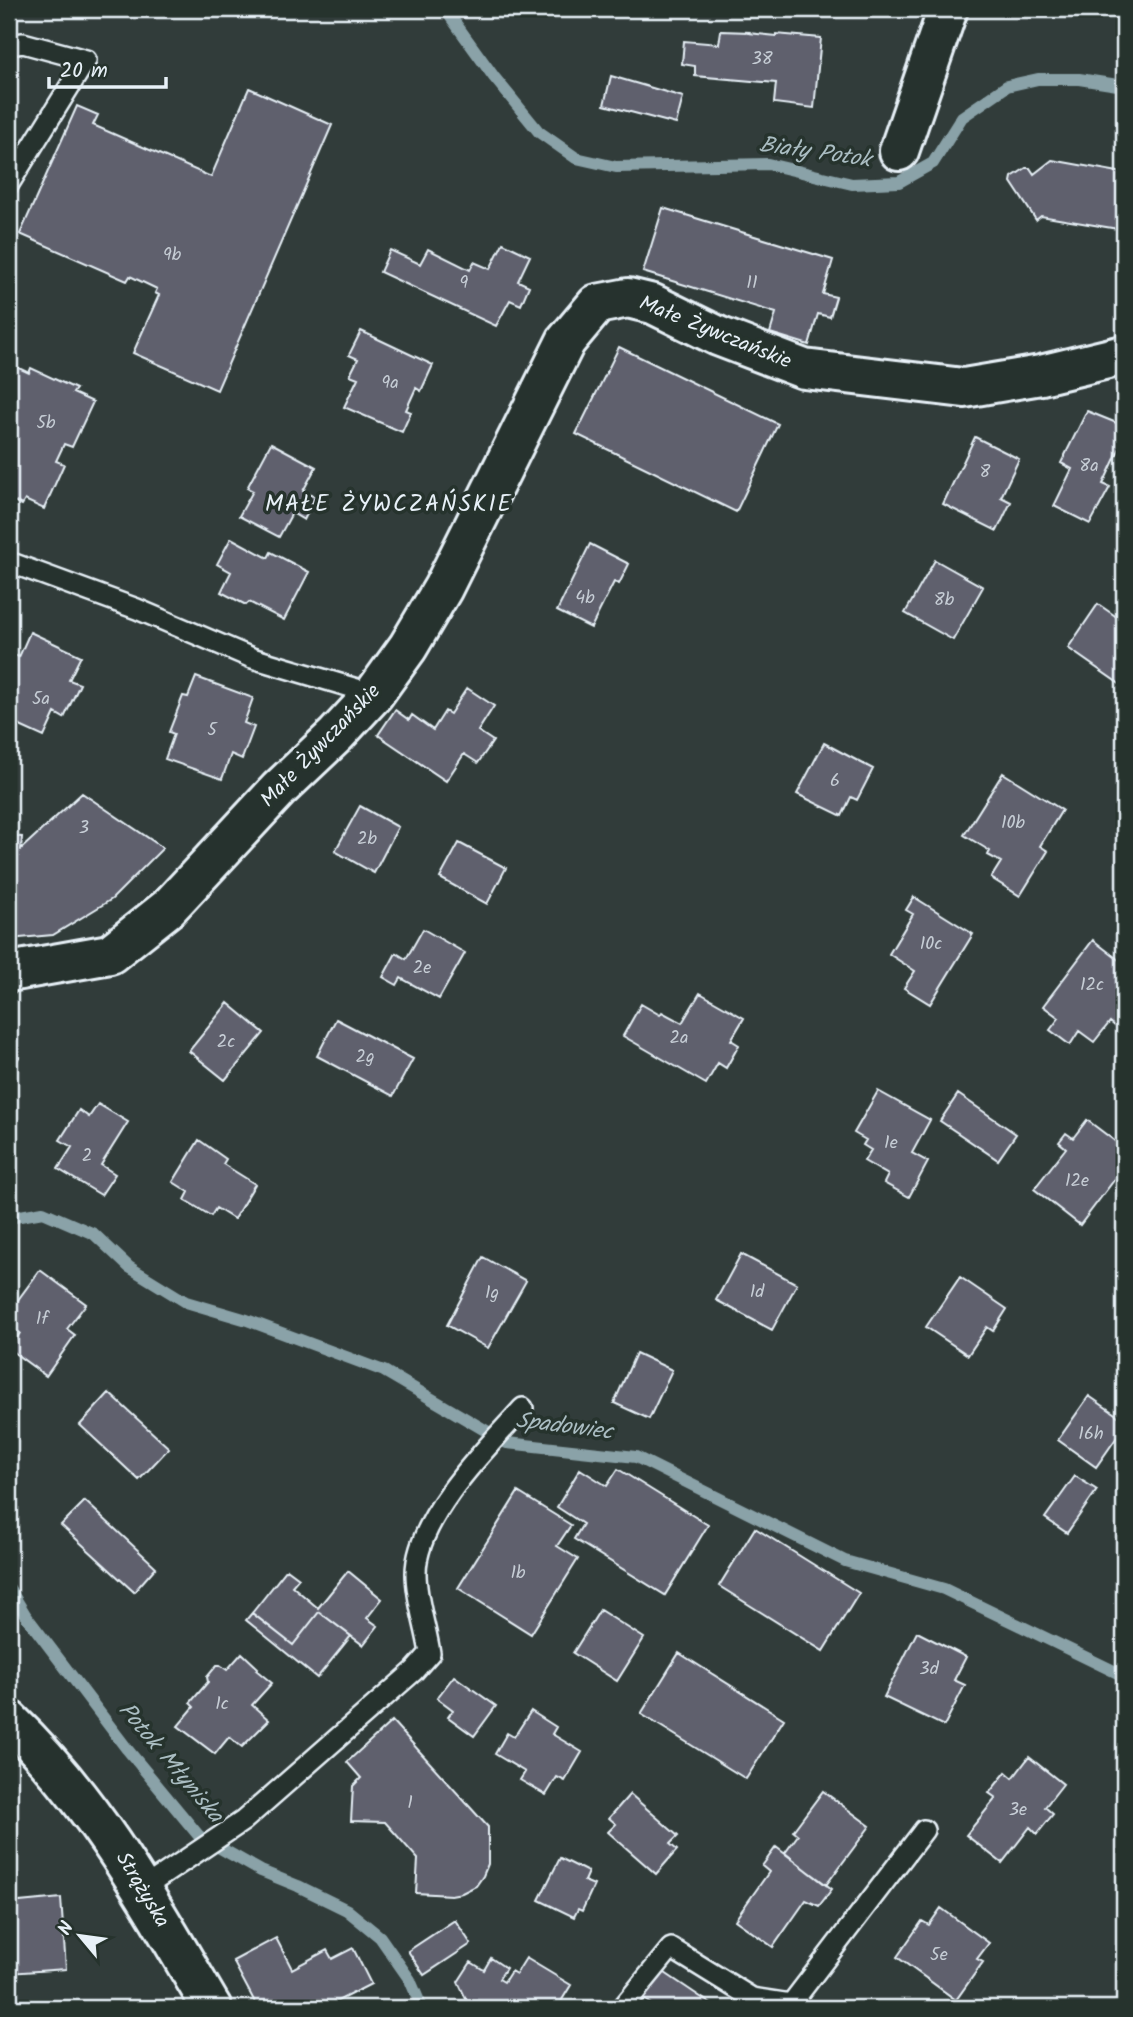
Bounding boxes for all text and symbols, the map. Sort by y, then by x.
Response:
house number: 38 [751,45,773,74]
scale bar [49,46,166,90]
text: 20 m [60,55,108,88]
water label: Biały Potok [757,127,876,179]
house number: 9b [163,241,182,270]
house number: 9 [460,269,469,298]
house number: 11 [746,269,758,298]
street label: Małe Żywczańskie [634,287,797,379]
house number: 9a [381,369,399,398]
house number: 5b [36,409,56,438]
house number: 8a [1079,452,1099,481]
house number: 8 [980,458,991,487]
district label: MAŁE ŻYWCZAŃSKIE [265,487,513,523]
house number: 4b [575,584,595,613]
house number: 8b [934,586,955,615]
street label: Małe Żywczańskie [253,676,389,816]
house number: 5a [32,685,50,714]
house number: 5 [207,716,218,745]
house number: 6 [830,767,840,796]
house number: 10b [1001,809,1026,838]
house number: 3 [79,814,89,843]
house number: 2b [357,825,377,854]
house number: 10c [920,930,942,959]
house number: 2e [413,954,431,983]
house number: 12c [1080,971,1104,1000]
house number: 2a [670,1024,688,1053]
house number: 2c [217,1028,235,1057]
house number: 2g [355,1043,375,1072]
house number: 1e [884,1129,898,1158]
house number: 2 [82,1142,92,1171]
house number: 12e [1065,1167,1089,1196]
house number: 1d [750,1278,765,1307]
house number: 1g [485,1279,499,1308]
house number: 1f [36,1305,50,1334]
water label: Spadowiec [513,1403,617,1451]
house number: 16h [1078,1420,1104,1449]
house number: 1b [510,1559,526,1588]
house number: 3d [919,1655,940,1684]
house number: 1c [215,1690,229,1719]
water label: Potok Młyniska [108,1695,233,1833]
house number: 1 [407,1789,413,1818]
house number: 3e [1009,1796,1027,1825]
street label: Strążyska [106,1846,178,1934]
north arrow [46,1902,116,1972]
text: N [51,1916,83,1941]
house number: 5e [930,1941,948,1970]

